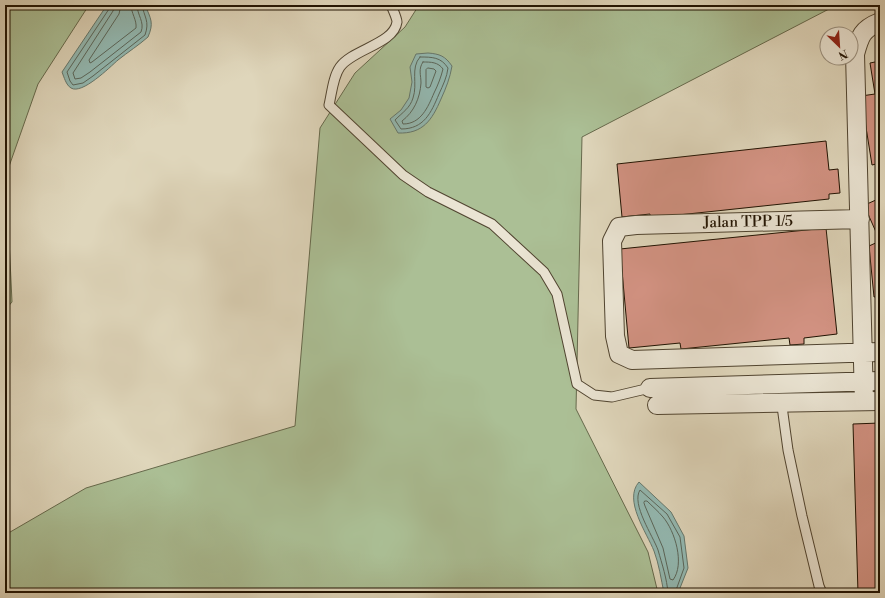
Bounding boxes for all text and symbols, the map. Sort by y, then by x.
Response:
north arrow [819,26,859,66]
text: N [836,46,850,62]
street label: Jalan TPP 1/5 [702,212,793,232]

